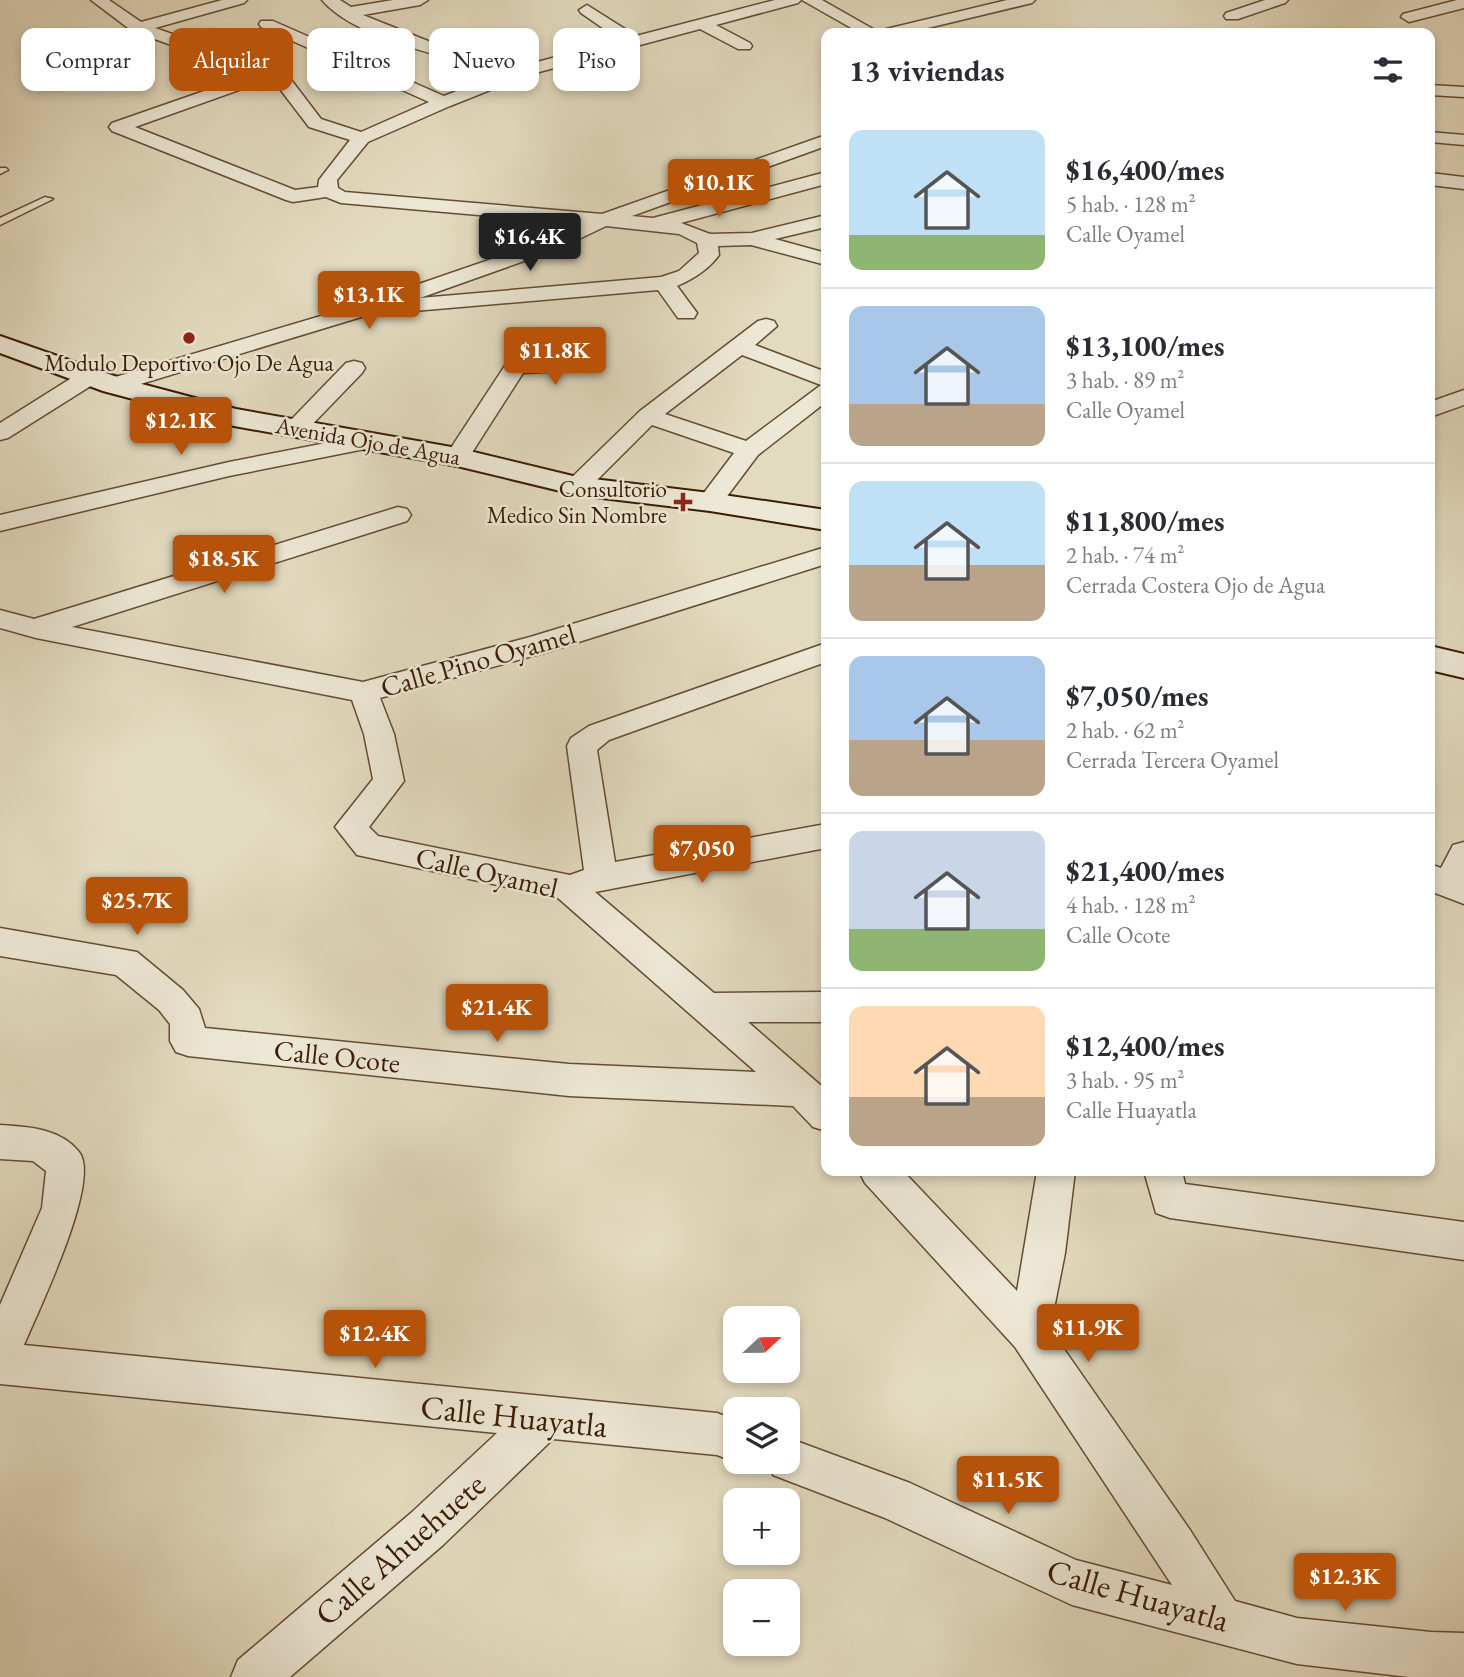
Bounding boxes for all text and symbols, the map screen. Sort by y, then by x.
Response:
chip: Comprar [21,28,155,91]
chip: Alquilar [169,28,293,91]
chip: Filtros [307,28,415,91]
chip: Nuevo [429,28,539,91]
chip: Piso [553,28,640,91]
text: 13 viviendas [849,51,1005,90]
icon: filters [1369,51,1407,89]
text: $16,400/mes [1066,150,1224,189]
icon: home [905,158,989,242]
pin: $10.1K [662,160,776,219]
text: $10.1K [684,167,754,197]
text: 5 hab. · 128 m² [1066,189,1196,219]
pin: $16.4K [473,214,587,273]
text: Calle Oyamel [1066,219,1185,249]
text: $16.4K [495,221,565,251]
pin: $13.1K [312,272,426,331]
text: $13.1K [334,279,404,309]
text: $13,100/mes [1066,326,1224,365]
pin: $11.8K [498,328,612,387]
marker: Modulo Deportivo Ojo De Agua [181,330,197,346]
icon: home [905,334,989,418]
text: $11.8K [520,335,590,365]
place label: Modulo Deportivo Ojo De Agua [44,348,335,378]
text: 3 hab. · 89 m² [1066,365,1185,395]
text: Calle Oyamel [1066,395,1185,425]
pin: $12.1K [124,398,238,457]
text: $12.1K [146,405,216,435]
street label: Avenida Ojo de Agua [272,410,464,472]
place label: Consultorio Medico Sin Nombre [487,474,667,530]
marker: Consultorio Medico Sin Nombre [673,492,693,512]
text: $11,800/mes [1066,501,1224,540]
icon: home [905,509,989,593]
pin: $18.5K [167,536,281,595]
text: 2 hab. · 74 m² [1066,540,1185,570]
text: $18.5K [189,543,259,573]
text: Cerrada Costera Ojo de Agua [1066,570,1325,600]
street label: Calle Pino Oyamel [376,615,580,705]
text: $7,050/mes [1066,676,1209,715]
icon: home [905,684,989,768]
text: 2 hab. · 62 m² [1066,715,1185,745]
text: Cerrada Tercera Oyamel [1066,745,1279,775]
pin: $7,050 [645,826,759,885]
text: $7,050 [670,833,734,863]
street label: Calle Oyamel [412,838,562,906]
text: $21,400/mes [1066,851,1224,890]
icon: home [905,859,989,943]
pin: $25.7K [80,878,194,937]
text: $25.7K [102,885,172,915]
text: 4 hab. · 128 m² [1066,890,1196,920]
text: Calle Ocote [1066,920,1170,950]
pin: $21.4K [440,984,554,1044]
text: $21.4K [462,992,532,1022]
text: $12,400/mes [1066,1026,1224,1065]
street label: Calle Ocote [272,1031,402,1081]
icon: home [905,1034,989,1118]
text: 3 hab. · 95 m² [1066,1065,1185,1095]
text: Calle Huayatla [1066,1095,1197,1125]
pin: $11.9K [1031,1304,1145,1364]
north arrow [723,1306,800,1382]
map controls [723,1306,800,1656]
pin: $12.4K [318,1310,432,1370]
text: $11.9K [1053,1312,1123,1342]
text: $12.4K [340,1318,410,1348]
street label: Calle Huayatla [419,1385,610,1447]
button: layers [723,1397,800,1474]
pin: $11.5K [951,1456,1065,1516]
street label: Calle Ahuehuete [306,1463,494,1635]
text: $11.5K [973,1464,1043,1494]
button: + [723,1488,800,1565]
street label: Calle Huayatla [1042,1548,1235,1642]
pin: $12.3K [1288,1554,1402,1613]
text: $12.3K [1310,1561,1380,1591]
button: − [723,1579,800,1656]

